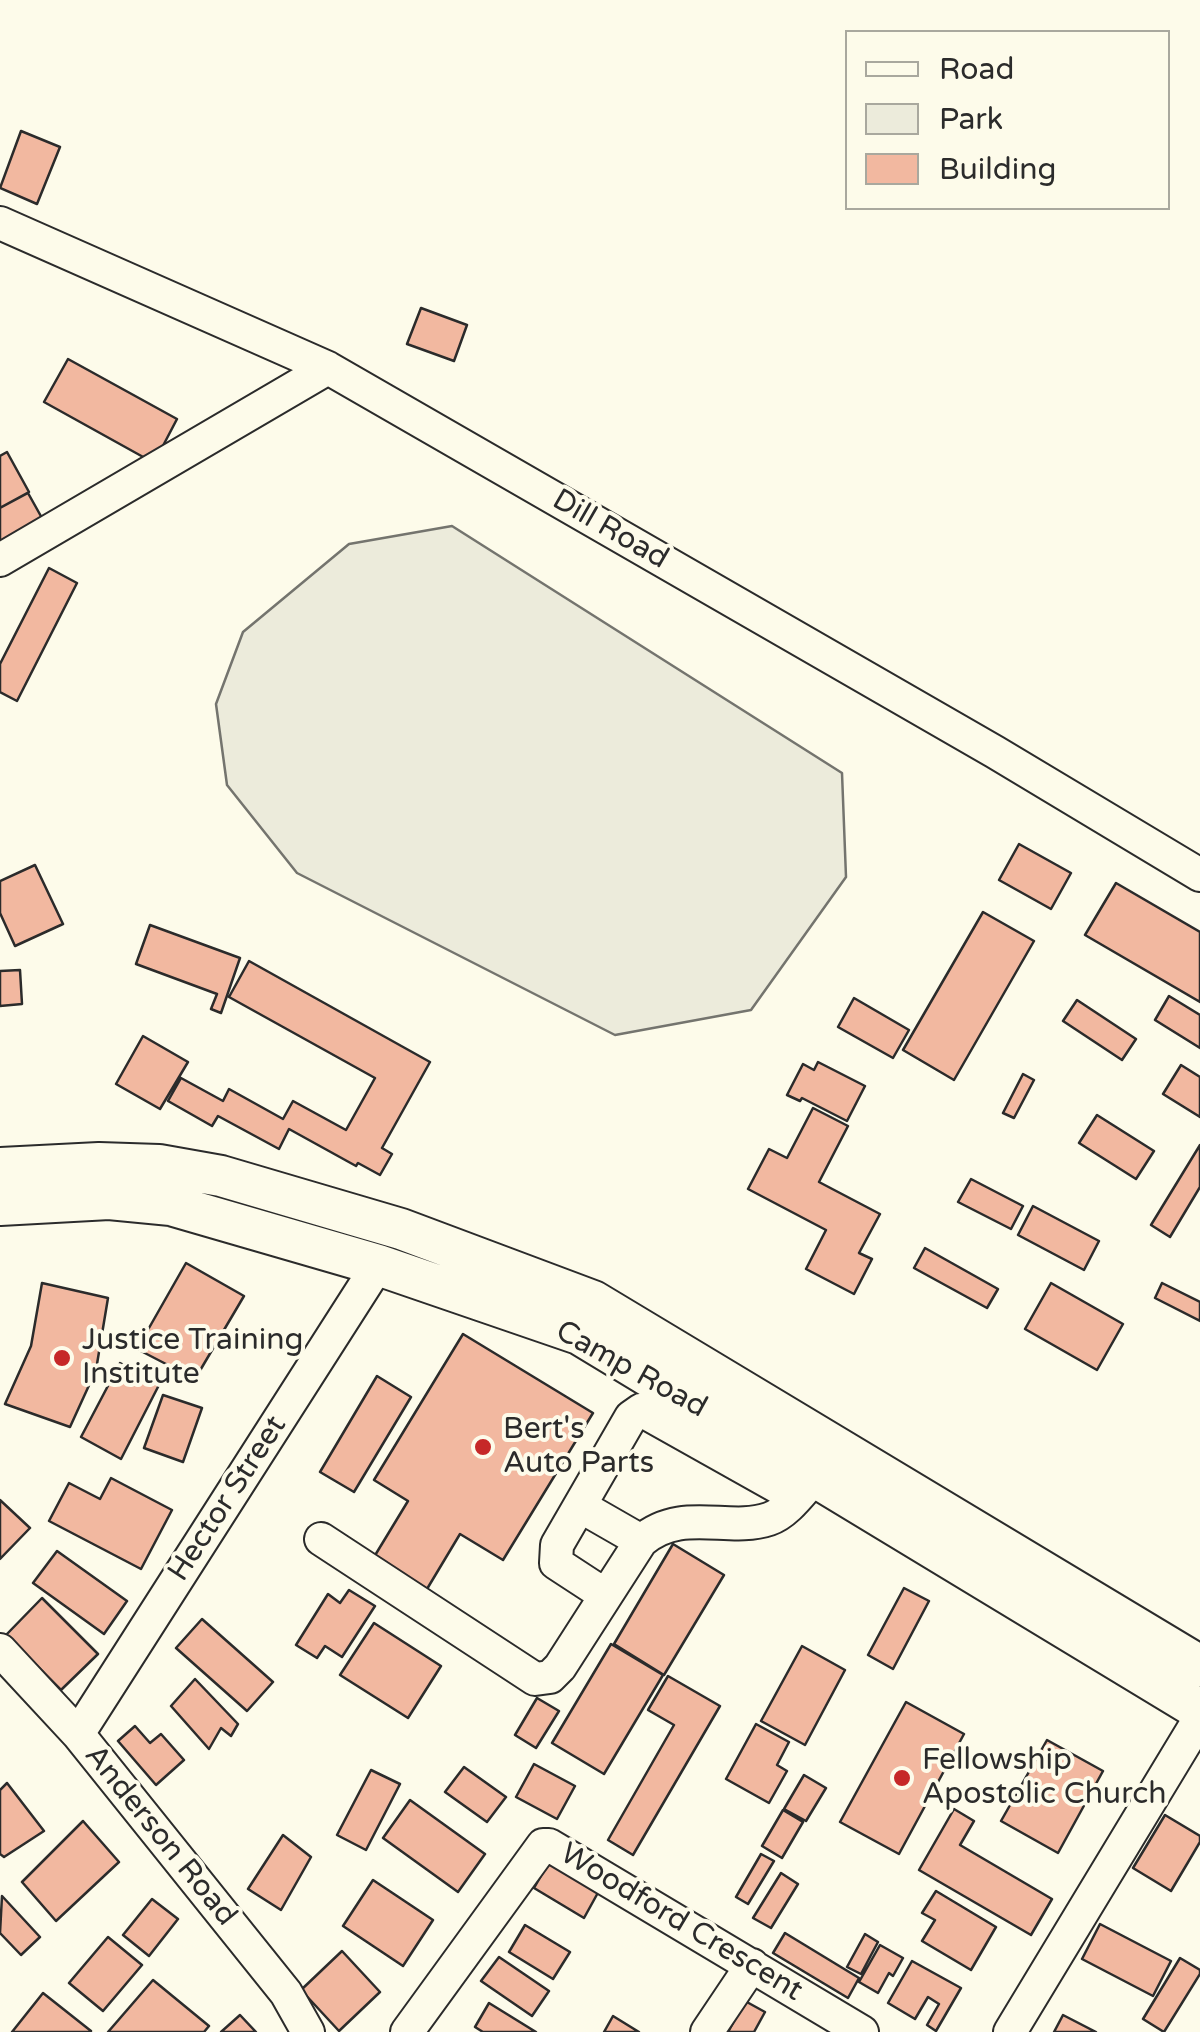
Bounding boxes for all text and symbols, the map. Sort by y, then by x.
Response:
legend [845,30,1170,210]
text: Road [939,51,1014,88]
text: Park [939,101,1003,138]
text: Building [939,151,1056,188]
street label: Dill Road [546,482,674,578]
street label: Camp Road [549,1314,713,1426]
place label: Justice Training Institute [82,1323,303,1394]
marker: Justice Training Institute [51,1347,73,1369]
street label: Hector Street [161,1410,295,1588]
place label: Bert's Auto Parts [503,1412,654,1482]
marker: Bert's Auto Parts [472,1436,494,1458]
street label: Anderson Road [76,1738,244,1934]
place label: Fellowship Apostolic Church [922,1743,1166,1814]
marker: Fellowship Apostolic Church [891,1767,913,1789]
street label: Woodford Crescent [553,1836,809,2010]

